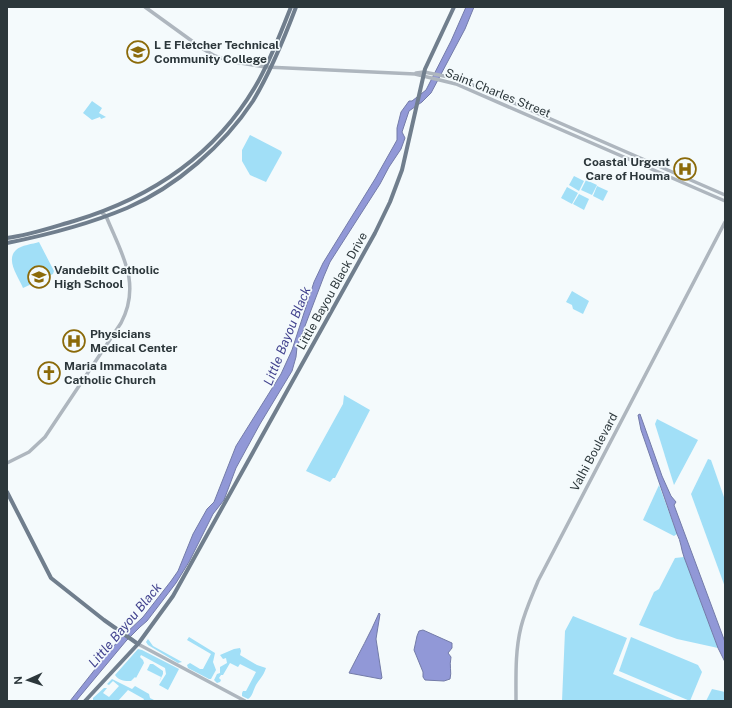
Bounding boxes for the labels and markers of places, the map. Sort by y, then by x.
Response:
place label: L E Fletcher Technical Community College [154,38,279,66]
school or university icon: L E Fletcher Technical Community College [125,39,151,65]
place label: Coastal Urgent Care of Houma [583,155,670,183]
hospital icon: Coastal Urgent Care of Houma [672,156,698,182]
place label: Vandebilt Catholic High School [54,263,160,291]
school or university icon: Vandebilt Catholic High School [26,264,52,290]
place label: Physicians Medical Center [90,327,177,355]
hospital icon: Physicians Medical Center [61,328,87,354]
place label: Maria Immacolata Catholic Church [64,359,167,387]
church icon: Maria Immacolata Catholic Church [36,360,62,386]

